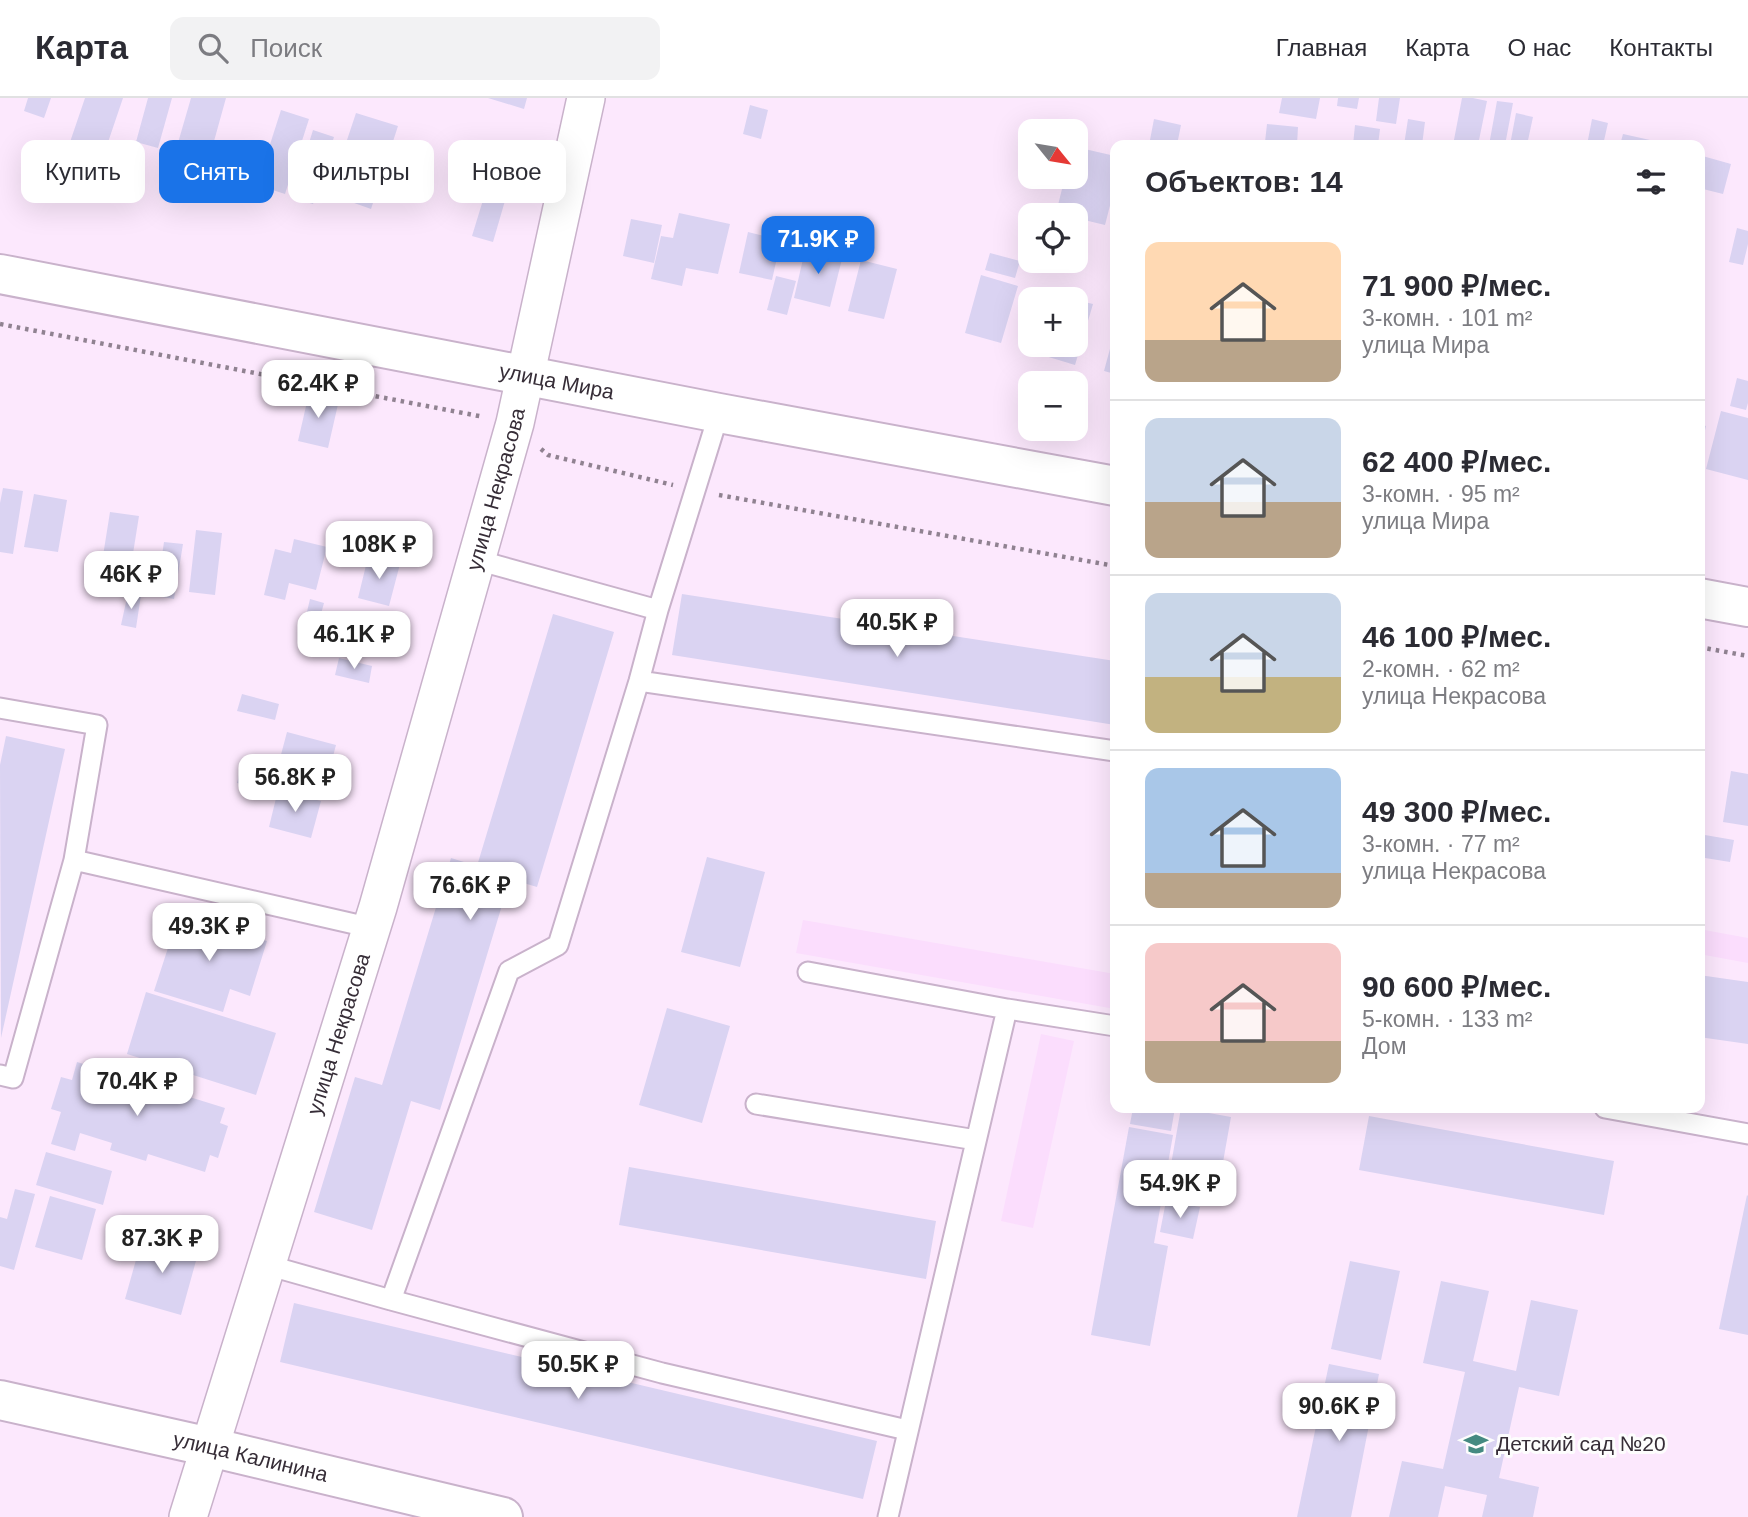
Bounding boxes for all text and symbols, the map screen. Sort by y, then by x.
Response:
search box [170,17,660,80]
text: Карта [35,29,128,66]
icon: search [194,29,232,67]
text: Поиск [250,33,322,63]
text: Главная [1276,34,1367,61]
text: Карта [1405,34,1469,61]
text: О нас [1507,34,1571,61]
text: Контакты [1609,34,1713,61]
north arrow [1018,119,1088,189]
map controls [1018,119,1088,441]
chip: Купить [21,140,145,203]
chip: Снять [159,140,274,203]
chip: Фильтры [288,140,434,203]
chip: Новое [448,140,566,203]
icon: filters [1632,163,1670,201]
text: Объектов: 14 [1145,165,1343,198]
button: locate [1018,203,1088,273]
pin: 71.9K ₽ [753,216,883,276]
text: 71.9K ₽ [777,226,859,252]
text: 71 900 ₽/мес. [1362,269,1551,302]
icon: home [1201,270,1285,354]
button: + [1018,287,1088,357]
text: 3-комн. · 101 m² [1362,305,1533,331]
text: улица Мира [1362,332,1489,358]
street label: улица Мира [498,359,616,404]
pin: 62.4K ₽ [253,360,383,420]
text: 62.4K ₽ [277,370,359,396]
button: − [1018,371,1088,441]
street label: улица Некрасова [462,405,529,573]
text: 62 400 ₽/мес. [1362,445,1551,478]
icon: home [1201,446,1285,530]
text: 3-комн. · 95 m² [1362,481,1520,507]
text: улица Мира [1362,508,1489,534]
pin: 108K ₽ [322,522,436,581]
text: 108K ₽ [342,531,416,557]
pin: 46K ₽ [82,552,180,611]
text: 46K ₽ [100,561,162,587]
pin: 40.5K ₽ [832,600,962,659]
text: 40.5K ₽ [856,609,938,635]
pin: 46.1K ₽ [289,612,419,671]
text: 46 100 ₽/мес. [1362,620,1551,653]
text: 46.1K ₽ [313,621,395,647]
icon: home [1201,621,1285,705]
text: 2-комн. · 62 m² [1362,656,1520,682]
text: улица Некрасова [1362,683,1546,709]
pin: 56.8K ₽ [230,754,360,814]
text: 56.8K ₽ [254,764,336,790]
text: 49 300 ₽/мес. [1362,795,1551,828]
icon: home [1201,796,1285,880]
text: 3-комн. · 77 m² [1362,831,1520,857]
text: улица Некрасова [1362,858,1546,884]
pin: 76.6K ₽ [405,862,535,922]
text: 76.6K ₽ [429,872,511,898]
pin: 49.3K ₽ [144,904,274,963]
text: 49.3K ₽ [168,913,250,939]
street label: улица Некрасова [302,950,374,1117]
text: 90 600 ₽/мес. [1362,970,1551,1003]
icon: home [1201,971,1285,1055]
text: 5-комн. · 133 m² [1362,1006,1533,1032]
text: Дом [1362,1033,1406,1059]
pin: 70.4K ₽ [72,1058,202,1118]
text: 70.4K ₽ [96,1068,178,1094]
pin: 54.9K ₽ [1115,1160,1245,1220]
text: 54.9K ₽ [1139,1170,1221,1196]
pin: 87.3K ₽ [97,1216,227,1275]
text: 87.3K ₽ [121,1225,203,1251]
pin: 50.5K ₽ [513,1342,643,1401]
text: 50.5K ₽ [537,1351,619,1377]
pin: 90.6K ₽ [1274,1384,1404,1443]
text: 90.6K ₽ [1298,1393,1380,1419]
street label: улица Калинина [171,1427,331,1486]
school or university icon: Детский сад №20 [1462,1430,1490,1458]
place label: Детский сад №20 [1496,1432,1666,1455]

